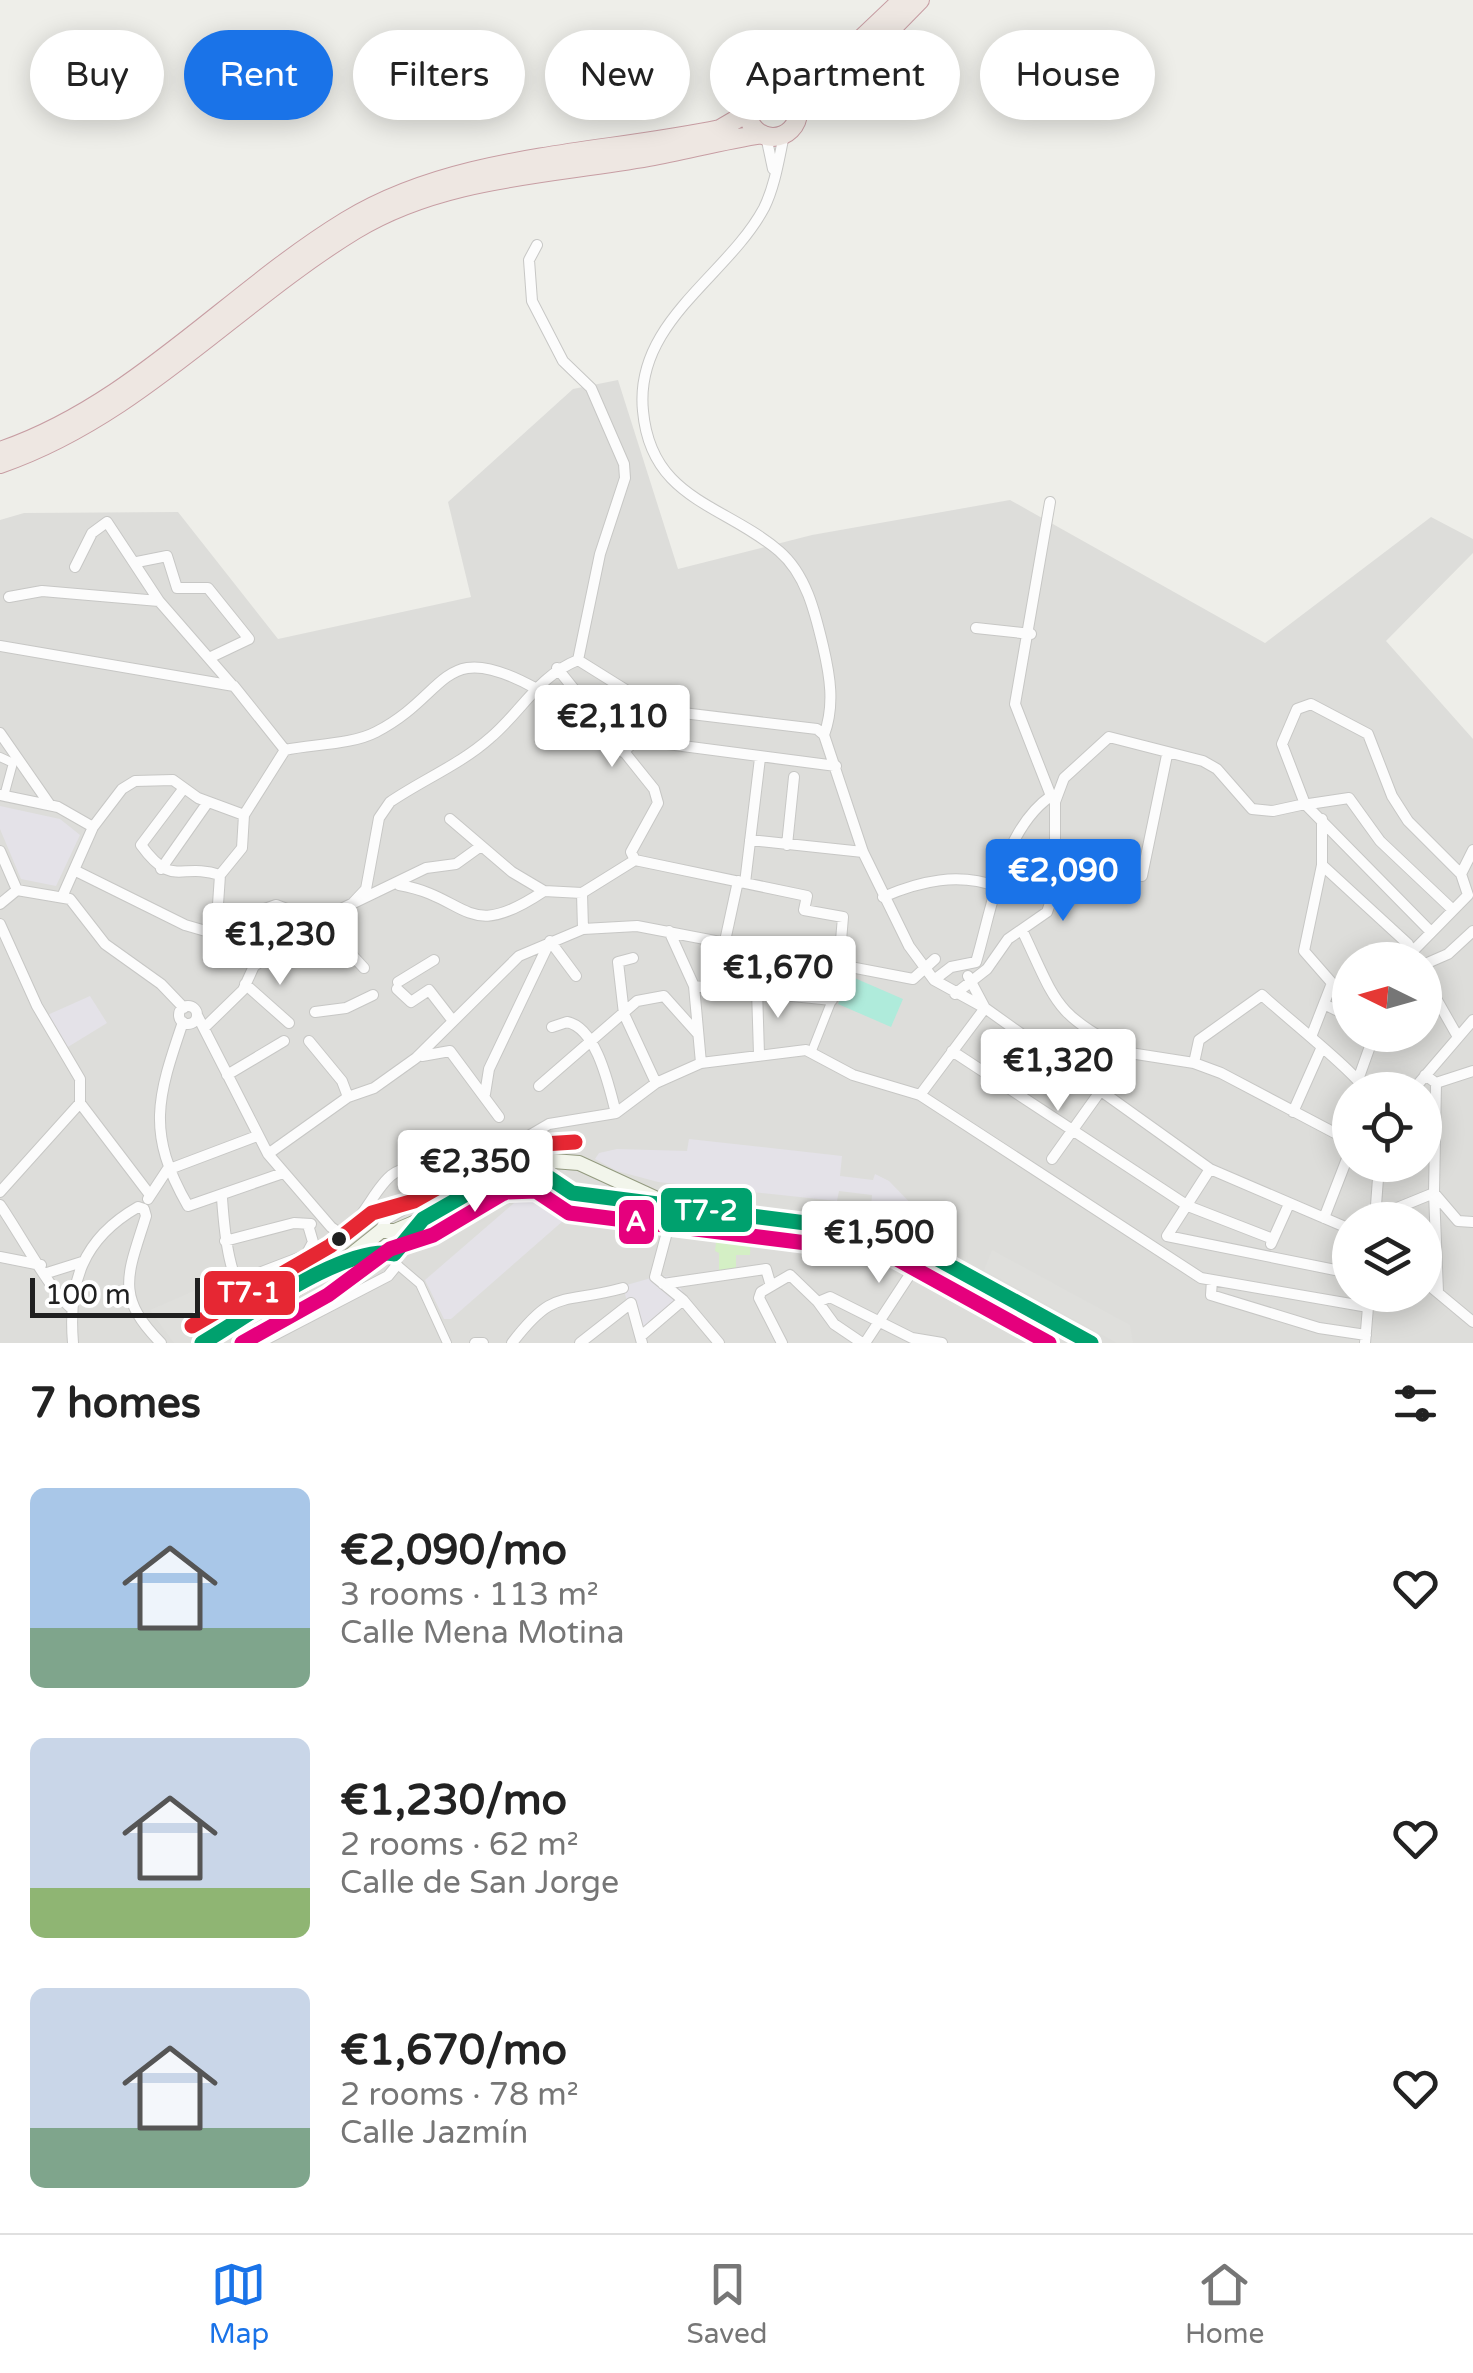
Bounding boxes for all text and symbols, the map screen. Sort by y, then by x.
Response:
chip: Buy [30,30,164,120]
chip: Rent [184,30,333,120]
chip: Filters [353,30,525,120]
chip: New [545,30,690,120]
chip: Apartment [710,30,960,120]
chip: House [980,30,1155,120]
pin: €2,110 [531,685,693,770]
text: €2,110 [557,698,667,736]
pin: €2,090 [982,839,1144,924]
text: €2,090 [1008,852,1118,890]
pin: €1,230 [199,903,361,988]
text: €1,230 [225,916,335,954]
pin: €1,670 [697,936,859,1021]
north arrow [1332,942,1442,1052]
map controls [1332,942,1442,1312]
text: €1,670 [723,949,833,987]
pin: €1,320 [977,1029,1139,1114]
text: €1,320 [1003,1042,1113,1080]
button: locate [1332,1072,1442,1182]
pin: €2,350 [394,1130,556,1215]
text: €2,350 [420,1143,530,1181]
line badge: T7-2 [659,1186,754,1234]
text: T7-2 [673,1194,738,1228]
line badge: A [617,1198,656,1246]
pin: €1,500 [798,1201,960,1286]
button: layers [1332,1202,1442,1312]
text: A [626,1205,646,1239]
text: €1,500 [824,1214,934,1252]
unlabelled marker [329,1229,349,1249]
line badge: T7-1 [202,1269,297,1317]
scale bar [30,1273,200,1318]
text: T7-1 [216,1276,281,1310]
text: 100 m [45,1278,131,1312]
icon: filters [1388,1376,1443,1431]
text: 7 homes [30,1378,201,1429]
text: €2,090/mo [340,1525,567,1576]
icon: home [110,1528,230,1648]
icon: heart [1388,1561,1443,1616]
text: 3 rooms · 113 m² [340,1576,599,1614]
text: Calle Mena Motina [340,1614,624,1652]
text: €1,230/mo [340,1775,567,1826]
icon: home [110,1778,230,1898]
icon: heart [1388,1811,1443,1866]
text: 2 rooms · 62 m² [340,1826,579,1864]
text: Calle de San Jorge [340,1864,619,1902]
text: €1,670/mo [340,2025,567,2076]
icon: home [110,2028,230,2148]
icon: heart [1388,2061,1443,2116]
text: 2 rooms · 78 m² [340,2076,579,2114]
text: Calle Jazmín [340,2114,528,2152]
tab: Map [209,2257,269,2351]
tab: Saved [687,2257,768,2351]
tab: Home [1185,2257,1264,2351]

